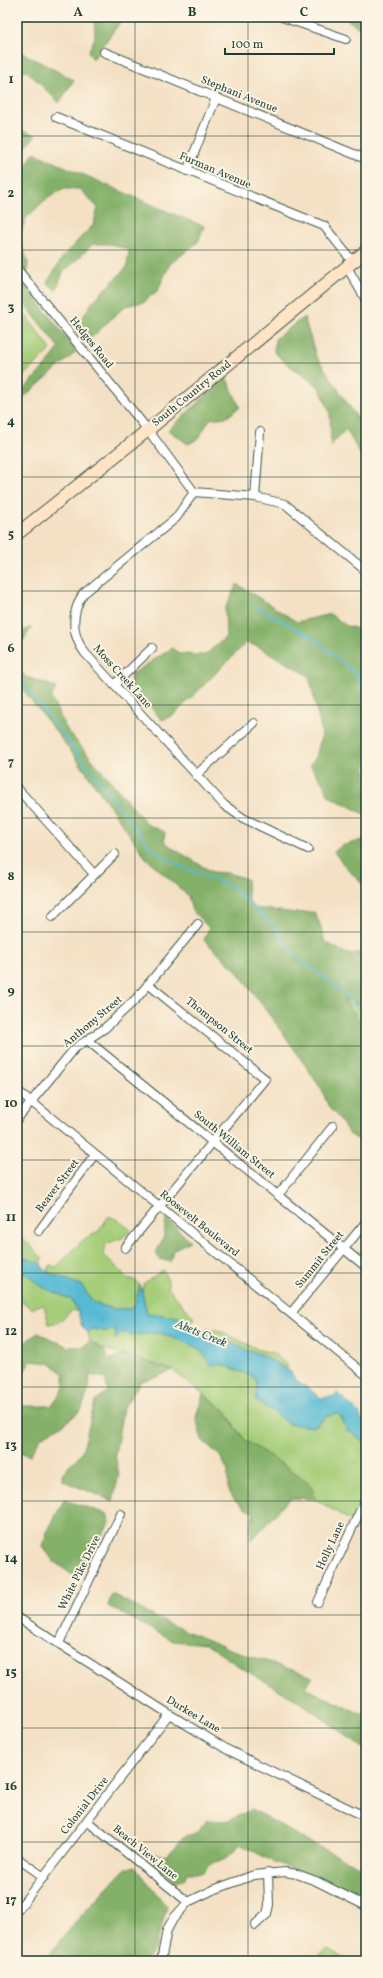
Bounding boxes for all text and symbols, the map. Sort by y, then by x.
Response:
text: A [73,4,83,22]
text: B [188,4,197,22]
text: C [300,4,308,22]
scale bar [225,30,334,56]
text: 100 m [231,37,264,53]
text: 1 [8,71,14,89]
street label: Stephani Avenue [198,73,280,117]
street label: Furman Avenue [177,149,253,193]
text: 2 [8,185,15,203]
text: 3 [8,299,15,317]
street label: Hedges Road [66,314,116,372]
street label: South Country Road [149,357,235,431]
text: 4 [7,413,15,431]
text: 5 [8,526,14,544]
text: 6 [7,640,15,658]
street label: Moss Creek Lane [89,642,155,712]
text: 7 [8,754,14,772]
text: 8 [7,868,15,886]
text: 9 [7,982,15,1000]
street label: Anthony Street [60,993,126,1051]
street label: Thompson Street [182,994,256,1058]
text: 10 [4,1095,18,1113]
street label: South William Street [190,1108,278,1183]
street label: Beaver Street [33,1156,83,1216]
street label: Roosevelt Boulevard [156,1187,242,1261]
text: 11 [6,1209,16,1227]
street label: Summit Street [292,1228,348,1292]
water label: Abets Creek [172,1316,230,1352]
text: 12 [5,1323,17,1341]
text: 13 [5,1437,17,1455]
street label: Holly Lane [313,1519,349,1573]
street label: White Pike Drive [55,1533,105,1613]
text: 14 [4,1550,18,1568]
text: 15 [5,1664,17,1682]
street label: Durkee Lane [163,1693,223,1737]
street label: Colonial Drive [58,1774,112,1838]
text: 16 [5,1778,17,1796]
street label: Beach View Lane [109,1822,181,1884]
text: 17 [5,1892,17,1910]

